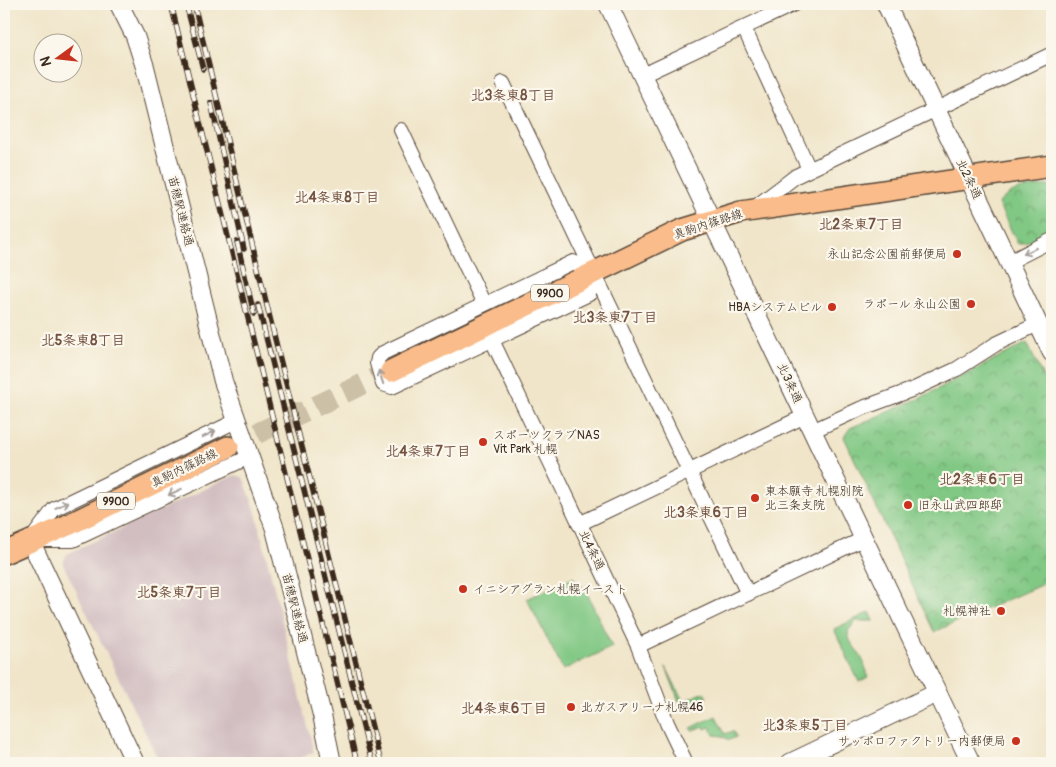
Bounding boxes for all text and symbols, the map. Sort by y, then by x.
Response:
north arrow [32,32,82,82]
text: N [36,54,55,68]
district label: 北3条東8丁目 [471,87,555,104]
street label: 北2条通 [952,157,985,202]
street label: 苗穂駅連絡通 [165,174,197,248]
district label: 北4条東8丁目 [294,189,380,206]
street label: 真駒内篠路線 [672,206,745,243]
district label: 北2条東7丁目 [818,216,904,233]
one-way arrow [1023,246,1038,256]
place label: 永山記念公園前郵便局 [827,247,947,262]
marker: 永山記念公園前郵便局 [951,248,963,260]
road number: 9900 [531,284,569,302]
place label: ラポール 永山公園 [863,297,961,312]
marker: ラポール 永山公園 [965,298,977,310]
place label: HBAシステムビル [728,300,822,315]
marker: HBAシステムビル [826,301,838,313]
district label: 北3条東7丁目 [572,309,658,326]
district label: 北5条東8丁目 [41,332,125,349]
street label: 北3条通 [774,361,805,406]
one-way arrow [376,369,385,385]
place label: スポーツクラブNAS Vit Park 札幌 [493,428,600,457]
one-way arrow [201,429,216,439]
marker: スポーツクラブNAS Vit Park 札幌 [477,436,489,448]
district label: 北4条東7丁目 [385,443,471,460]
street label: 真駒内篠路線 [149,446,220,491]
district label: 北2条東6丁目 [939,471,1025,488]
place label: 東本願寺 札幌別院 北三条支院 [765,484,864,513]
one-way arrow [168,488,183,497]
road number: 9900 [97,492,135,510]
marker: 東本願寺 札幌別院 北三条支院 [749,492,761,504]
place label: 旧永山武四郎邸 [918,498,1002,513]
marker: 旧永山武四郎邸 [902,499,914,511]
one-way arrow [55,500,70,510]
district label: 北3条東6丁目 [663,504,749,521]
street label: 北4条通 [575,528,608,573]
street label: 苗穂駅連絡通 [279,571,311,645]
place label: イニシアグラン札幌イースト [473,582,628,597]
marker: イニシアグラン札幌イースト [457,583,469,595]
district label: 北5条東7丁目 [137,584,222,601]
place label: 札幌神社 [943,604,991,619]
marker: 札幌神社 [995,605,1007,617]
district label: 北4条東6丁目 [461,700,547,717]
place label: 北ガスアリーナ札幌46 [581,700,703,715]
marker: 北ガスアリーナ札幌46 [565,701,577,713]
district label: 北3条東5丁目 [762,717,848,734]
place label: サッポロファクトリー内郵便局 [838,734,1006,749]
marker: サッポロファクトリー内郵便局 [1010,735,1022,747]

